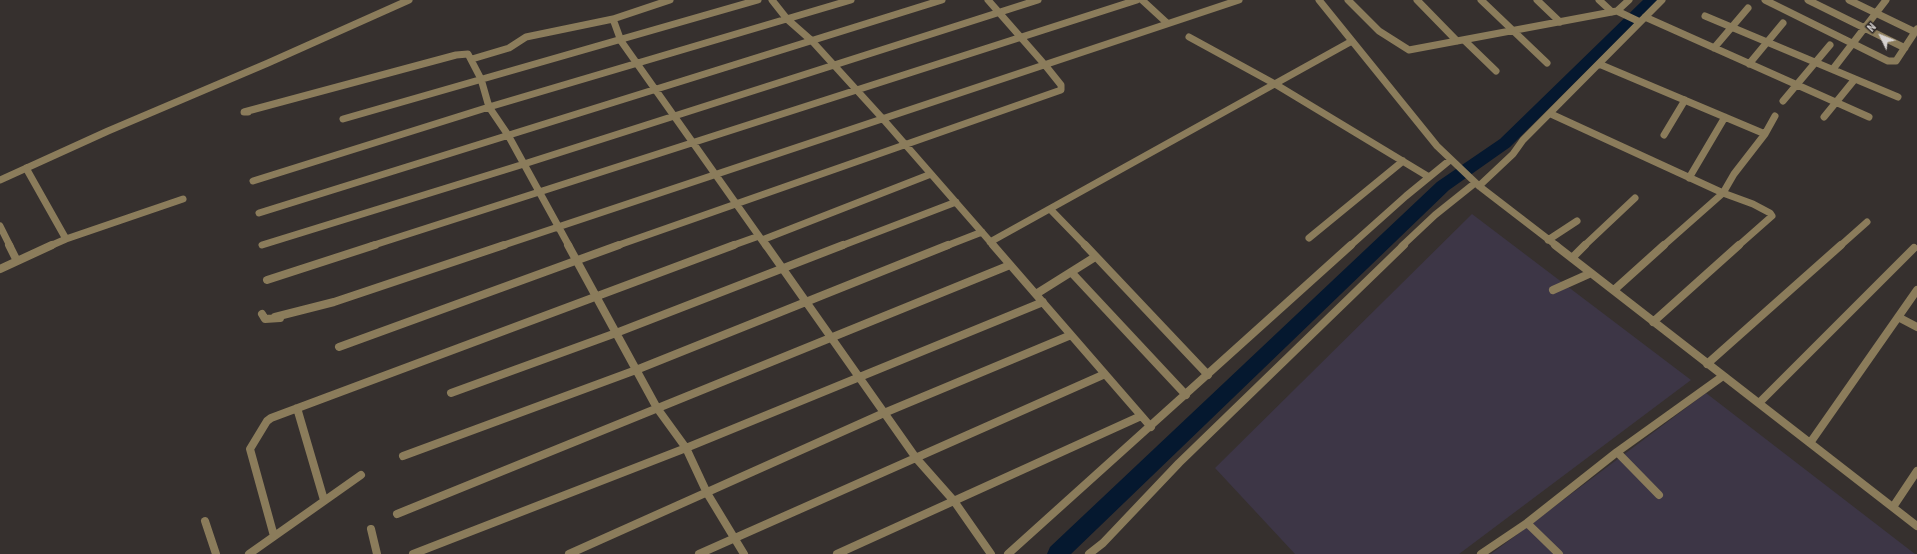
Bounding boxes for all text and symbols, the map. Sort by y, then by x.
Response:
north arrow [1861,16,1901,56]
text: N [1864,20,1880,35]

